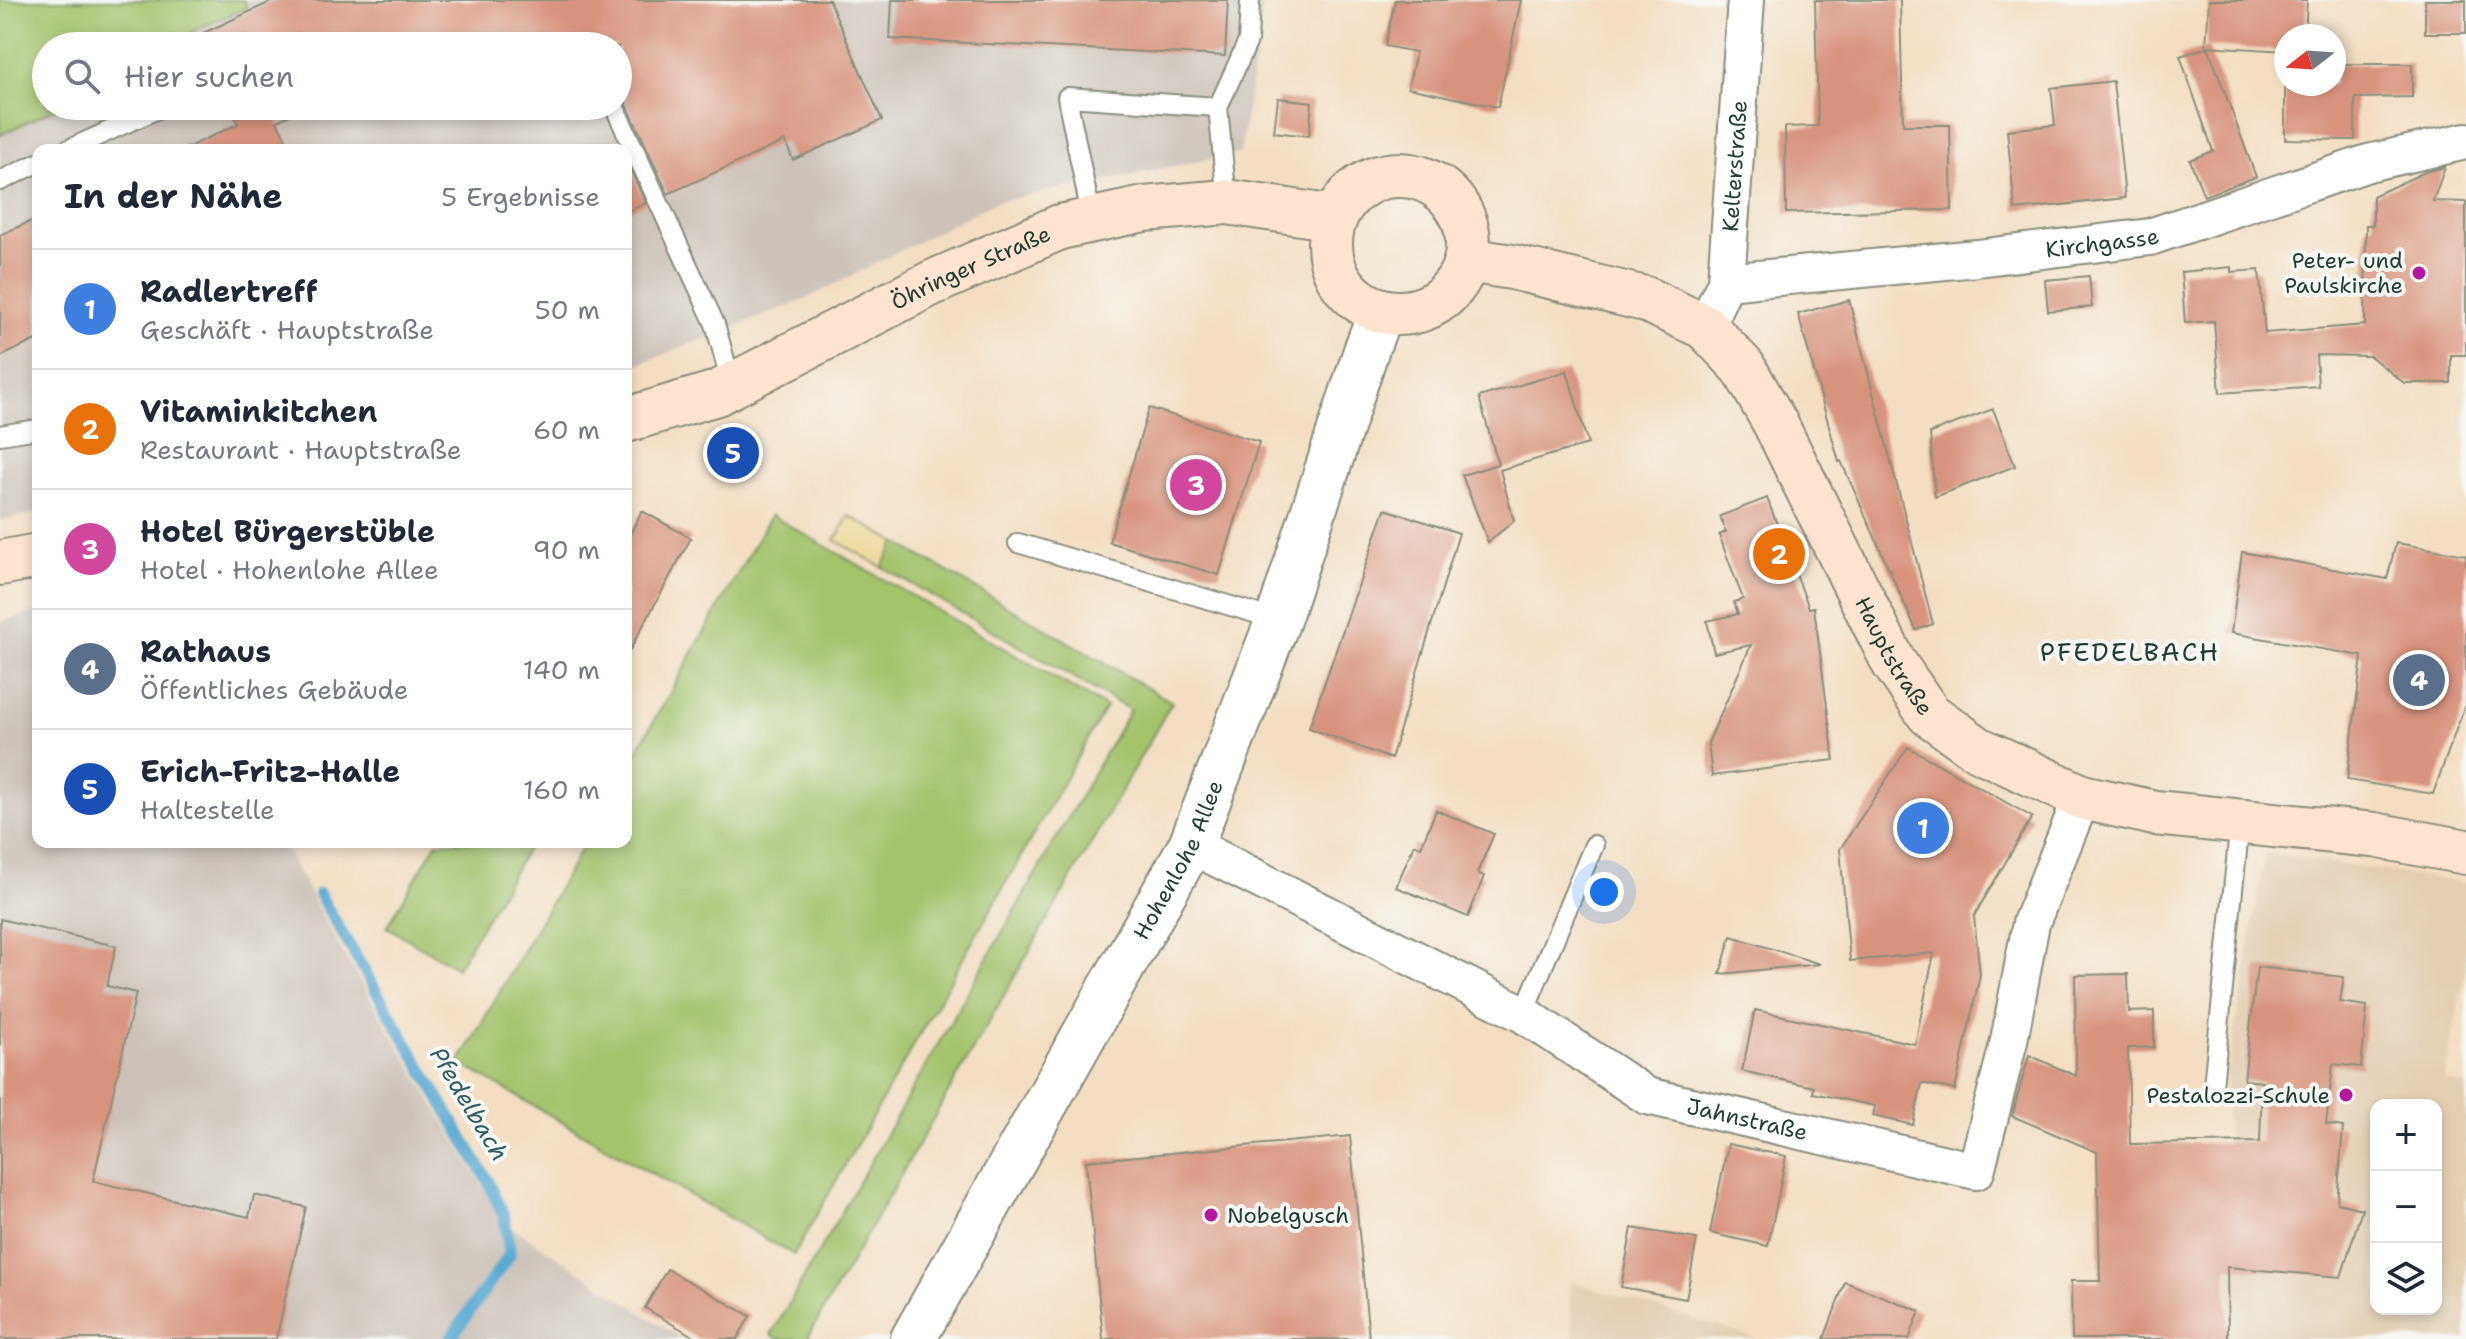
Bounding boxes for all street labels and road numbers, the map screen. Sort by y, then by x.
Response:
street label: Kelterstraße [1715,99,1753,233]
street label: Öhringer Straße [886,219,1055,316]
street label: Kirchgasse [2044,221,2163,264]
street label: Hauptstraße [1849,591,1940,721]
street label: Hohenlohe Allee [1126,776,1229,945]
street label: Jahnstraße [1684,1091,1810,1147]

